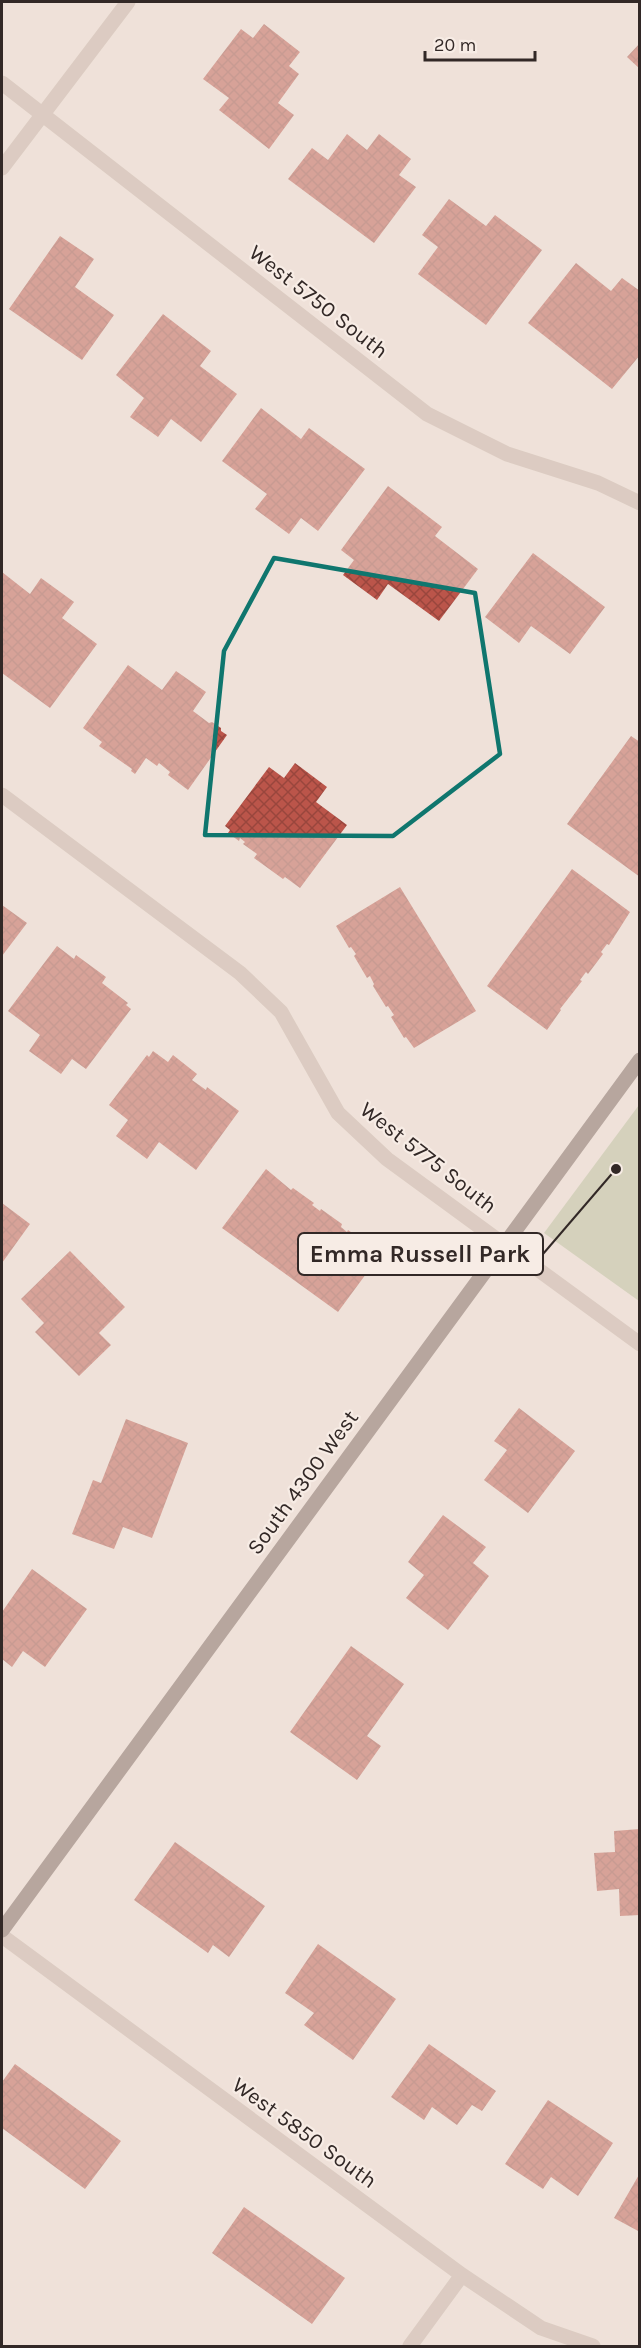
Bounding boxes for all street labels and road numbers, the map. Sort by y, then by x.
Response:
street label: West 5750 South [244,240,393,364]
street label: West 5775 South [355,1096,502,1219]
street label: South 4300 West [242,1405,364,1560]
street label: West 5850 South [227,2072,382,2194]

